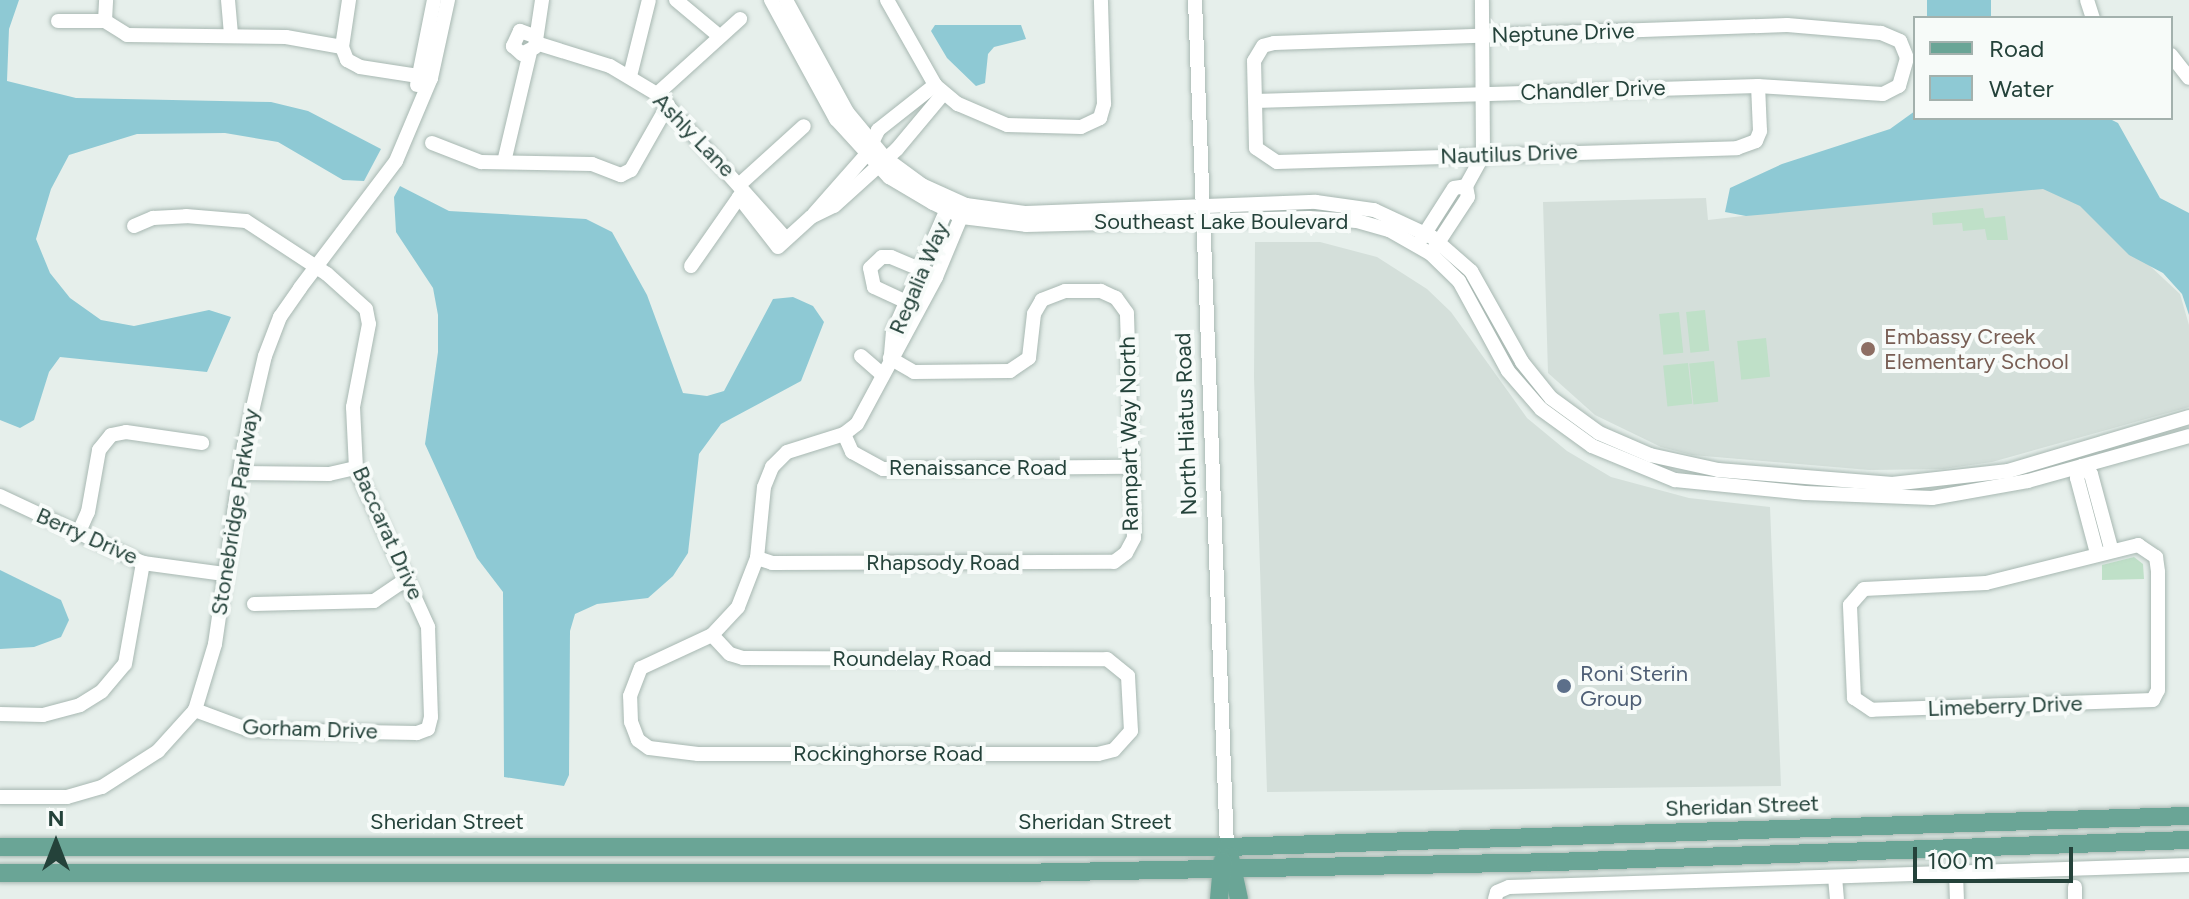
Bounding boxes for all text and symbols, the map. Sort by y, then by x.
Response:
legend [1913,16,2173,120]
street label: Neptune Drive [1491,17,1635,49]
text: Road [1989,34,2044,63]
street label: Chandler Drive [1520,74,1666,106]
text: Water [1989,74,2054,103]
street label: Ashly Lane [648,88,740,182]
street label: Nautilus Drive [1440,138,1578,170]
street label: Southeast Lake Boulevard [1094,209,1348,235]
street label: Regalia Way [884,218,954,338]
place label: Embassy Creek Elementary School [1884,323,2069,374]
street label: North Hiatus Road [1170,332,1202,516]
street label: Rampart Way North [1114,336,1144,532]
marker: Embassy Creek Elementary School [1859,340,1877,358]
street label: Stonebridge Parkway [206,407,264,617]
street label: Renaissance Road [889,455,1067,481]
street label: Baccarat Drive [347,462,429,604]
street label: Berry Drive [32,502,142,570]
street label: Rhapsody Road [866,550,1020,576]
street label: Roundelay Road [832,646,992,672]
place label: Roni Sterin Group [1580,660,1688,712]
marker: Roni Sterin Group [1555,677,1573,695]
street label: Limeberry Drive [1927,690,2083,722]
street label: Gorham Drive [242,713,378,745]
street label: Rockinghorse Road [793,741,983,767]
street label: Sheridan Street [1665,790,1819,822]
north arrow [16,803,96,883]
text: N [47,805,65,832]
street label: Sheridan Street [370,809,524,835]
street label: Sheridan Street [1018,809,1172,835]
scale bar [1917,831,2077,881]
text: 100 m [1927,846,1994,875]

